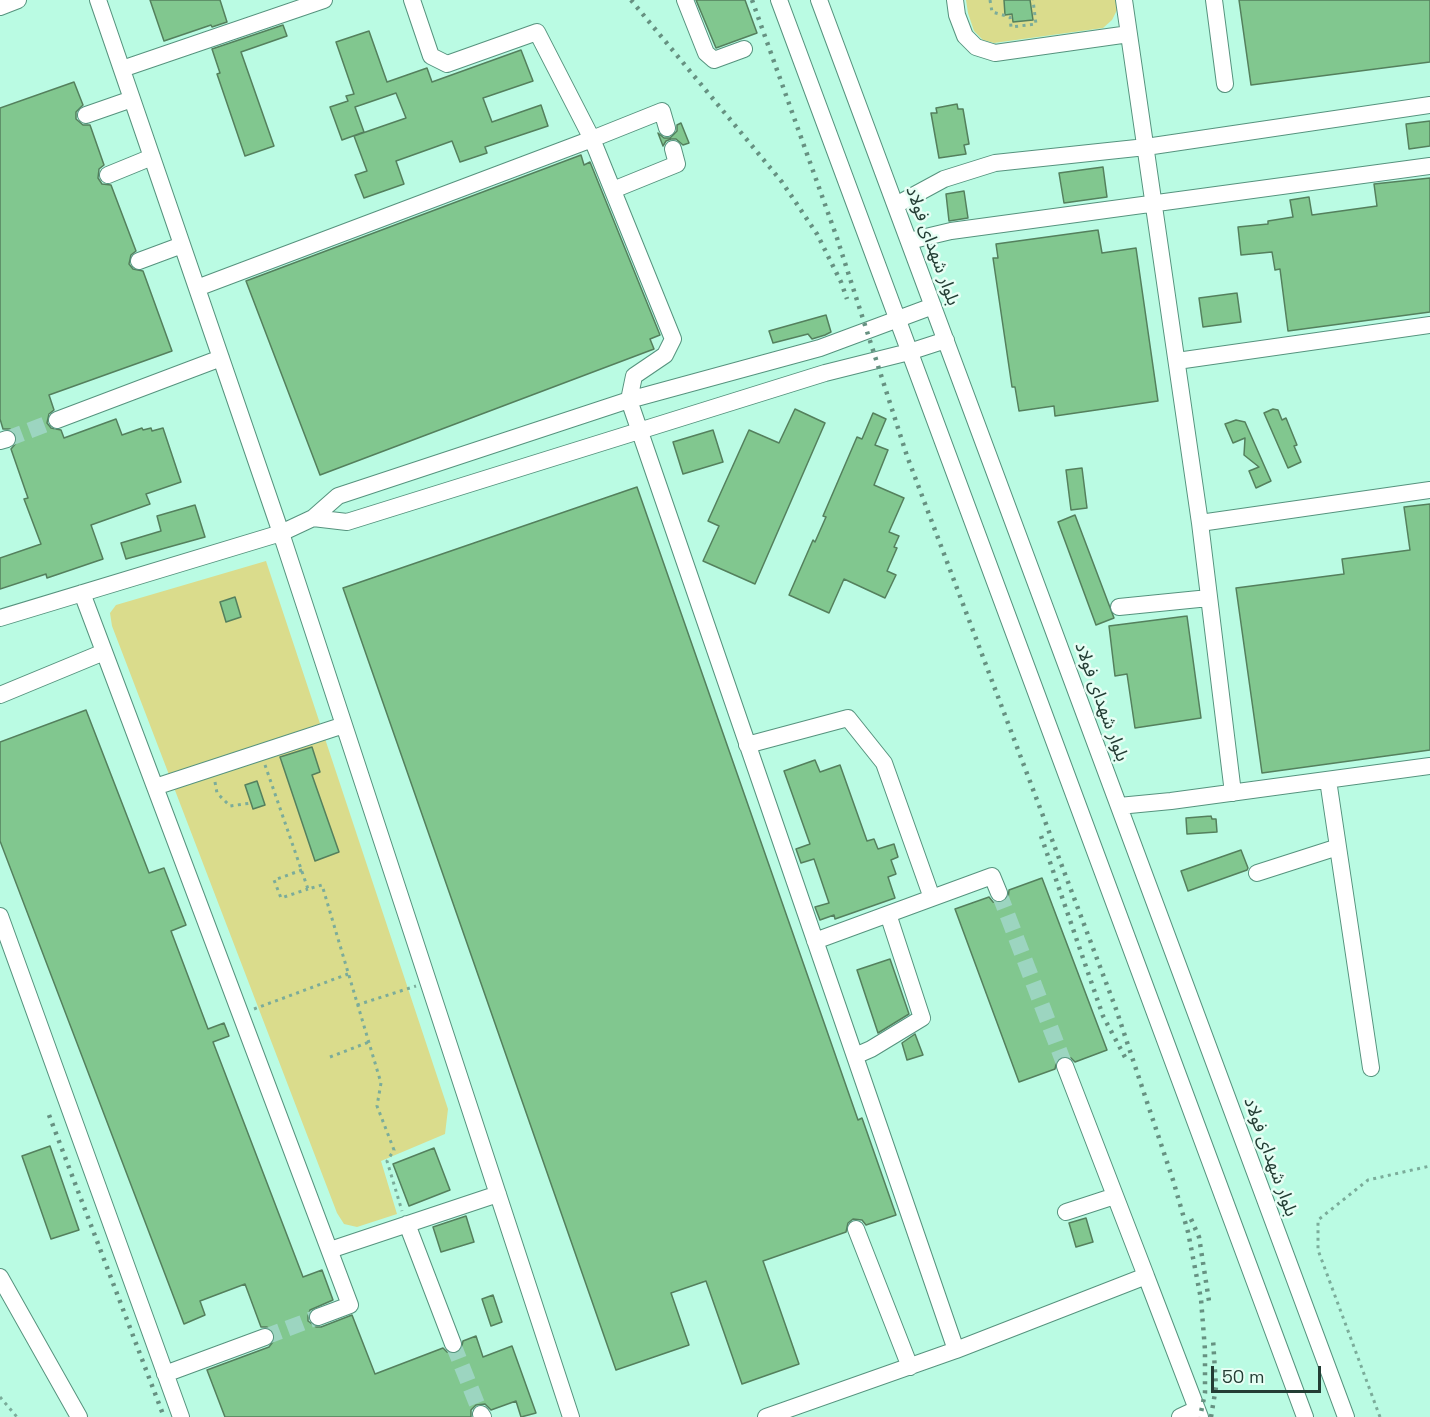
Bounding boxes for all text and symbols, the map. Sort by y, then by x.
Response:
street label: بلوار شهدای فولاد [900,183,964,309]
street label: بلوار شهدای فولاد [1069,639,1133,765]
street label: بلوار شهدای فولاد [1238,1094,1302,1220]
scale bar [1214,1354,1324,1392]
text: 50 m [1222,1365,1264,1388]

